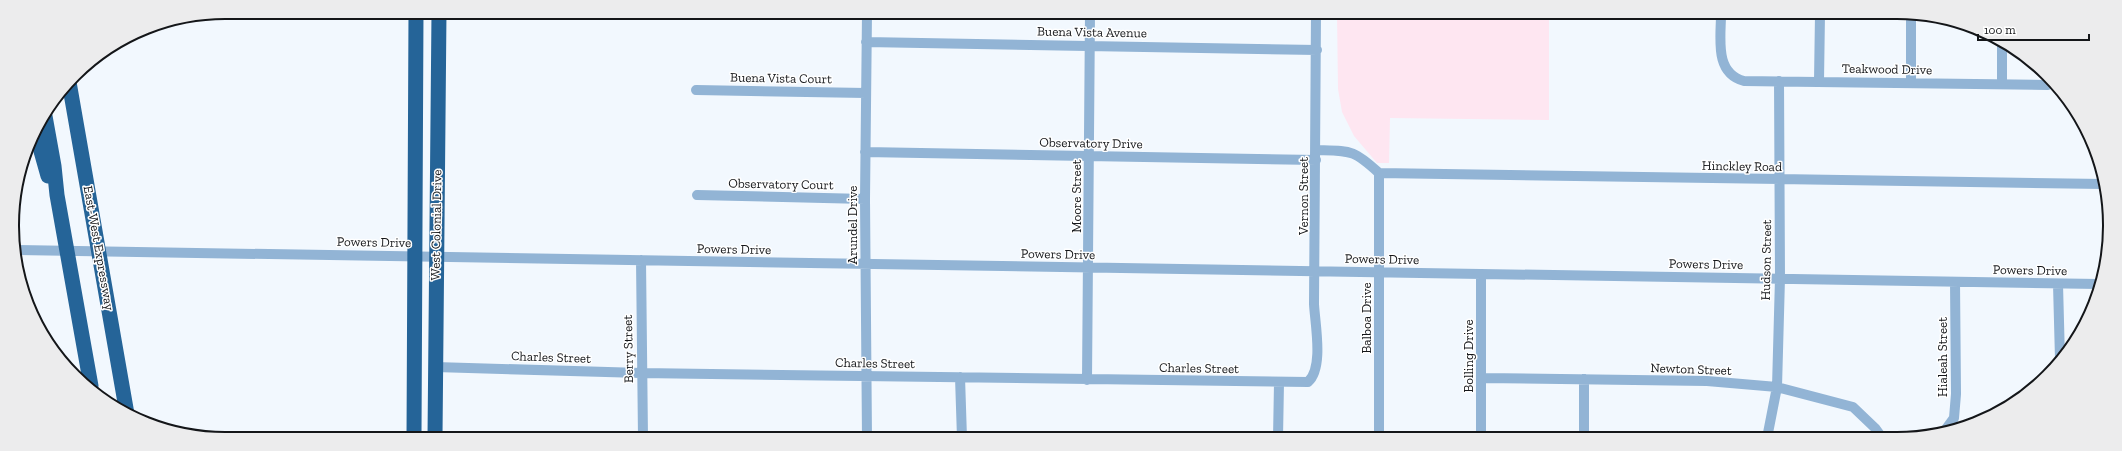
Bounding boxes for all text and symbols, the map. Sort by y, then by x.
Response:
scale bar [1978,16,2089,42]
text: 100 m [1984,23,2016,37]
street label: Buena Vista Avenue [1037,24,1147,40]
street label: Teakwood Drive [1842,61,1932,77]
street label: Buena Vista Court [730,70,832,86]
street label: Observatory Drive [1039,135,1143,151]
street label: Vernon Street [1296,157,1311,236]
street label: Hinckley Road [1702,158,1782,174]
street label: Moore Street [1069,159,1084,233]
street label: West Colonial Drive [428,170,444,280]
street label: Observatory Court [728,176,834,192]
street label: East-West Expressway [81,184,117,312]
street label: Arundel Drive [845,186,860,264]
street label: Hudson Street [1758,219,1774,301]
street label: Powers Drive [337,234,411,250]
street label: Powers Drive [697,241,771,257]
street label: Powers Drive [1021,246,1095,262]
street label: Powers Drive [1345,251,1419,267]
street label: Powers Drive [1669,256,1743,272]
street label: Powers Drive [1993,262,2067,278]
street label: Balboa Drive [1359,282,1374,354]
street label: Berry Street [620,314,636,383]
street label: Hialeah Street [1935,317,1950,397]
street label: Bolling Drive [1461,319,1476,393]
street label: Charles Street [511,348,591,366]
street label: Charles Street [835,355,915,371]
street label: Charles Street [1159,360,1239,376]
street label: Newton Street [1650,360,1732,378]

